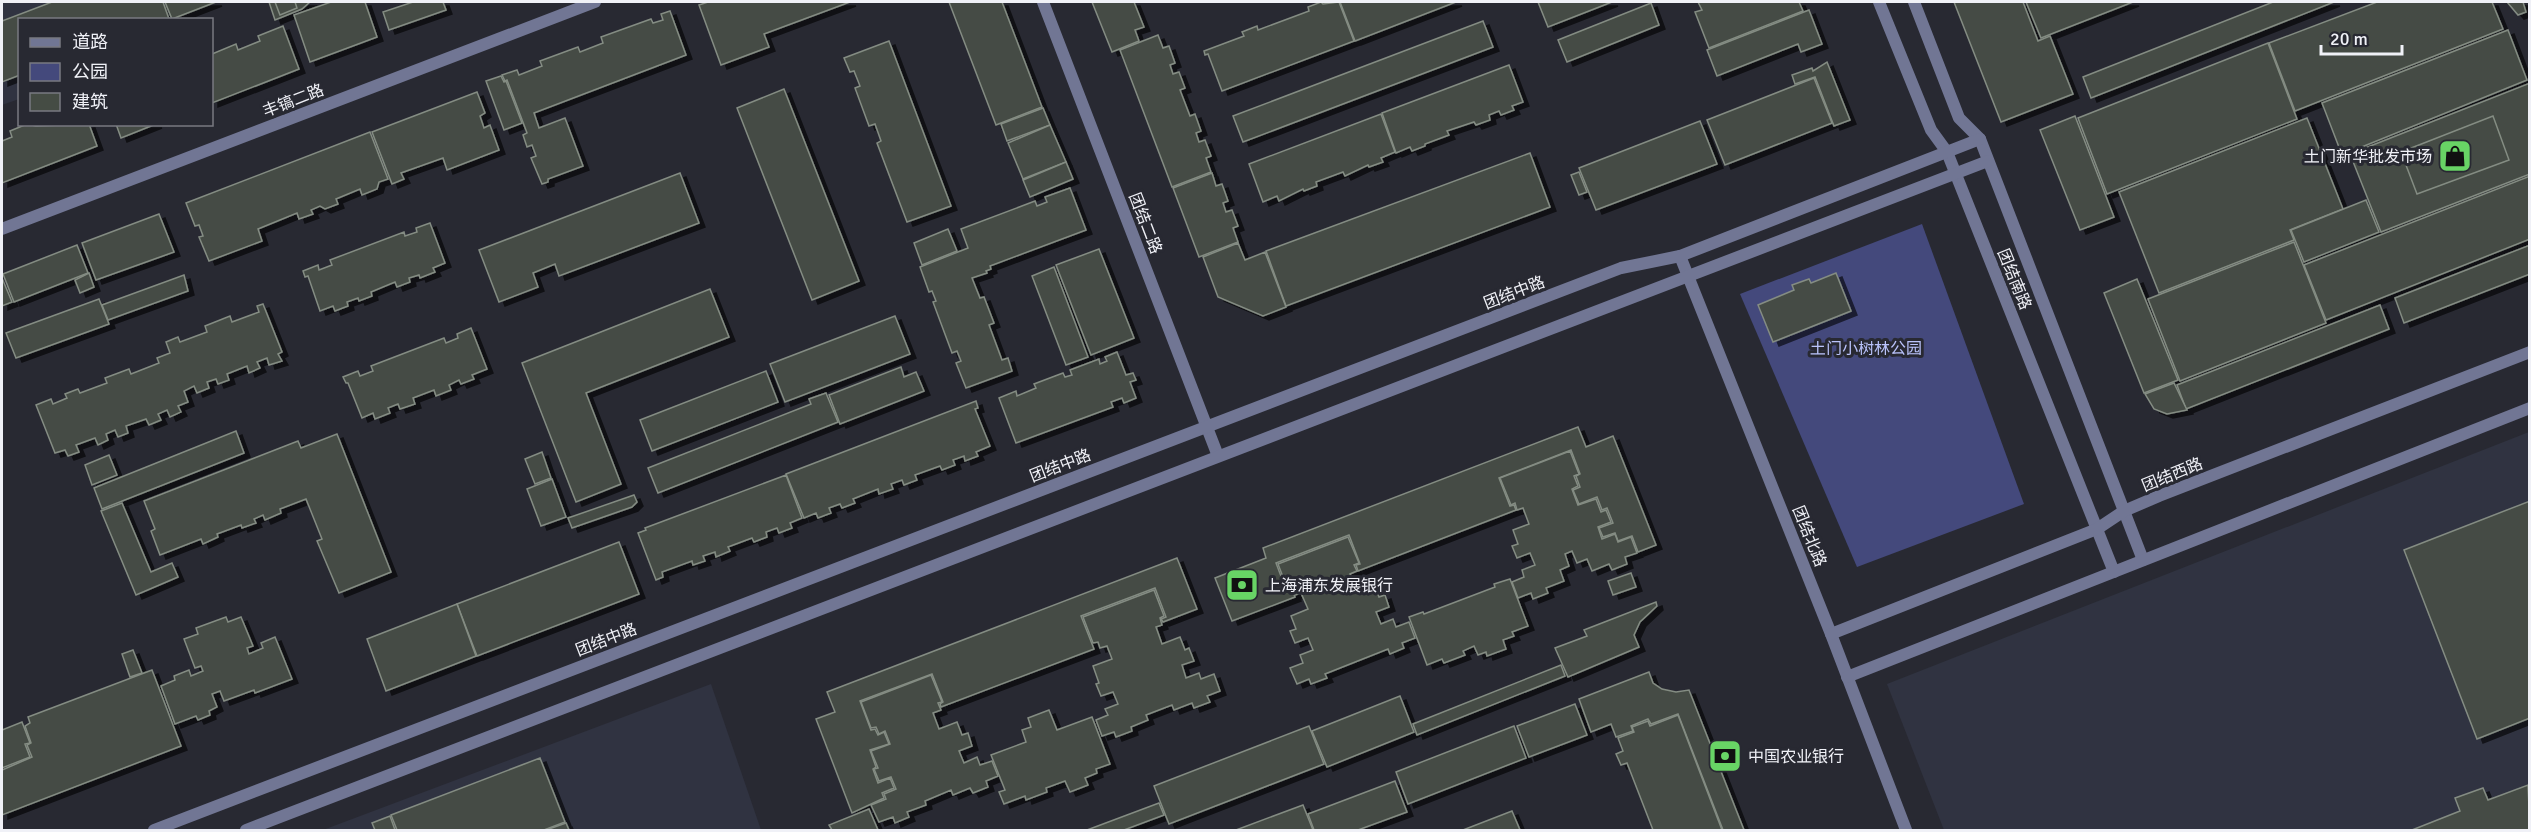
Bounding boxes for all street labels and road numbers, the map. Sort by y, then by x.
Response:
street label: 丰镐二路 [260,80,327,122]
street label: 团结二路 [1124,190,1166,257]
street label: 团结南路 [1993,246,2035,313]
street label: 团结中路 [1481,272,1548,314]
street label: 团结中路 [1027,445,1094,487]
street label: 团结西路 [2139,454,2206,496]
street label: 团结北路 [1788,503,1830,570]
street label: 团结中路 [573,619,640,661]

